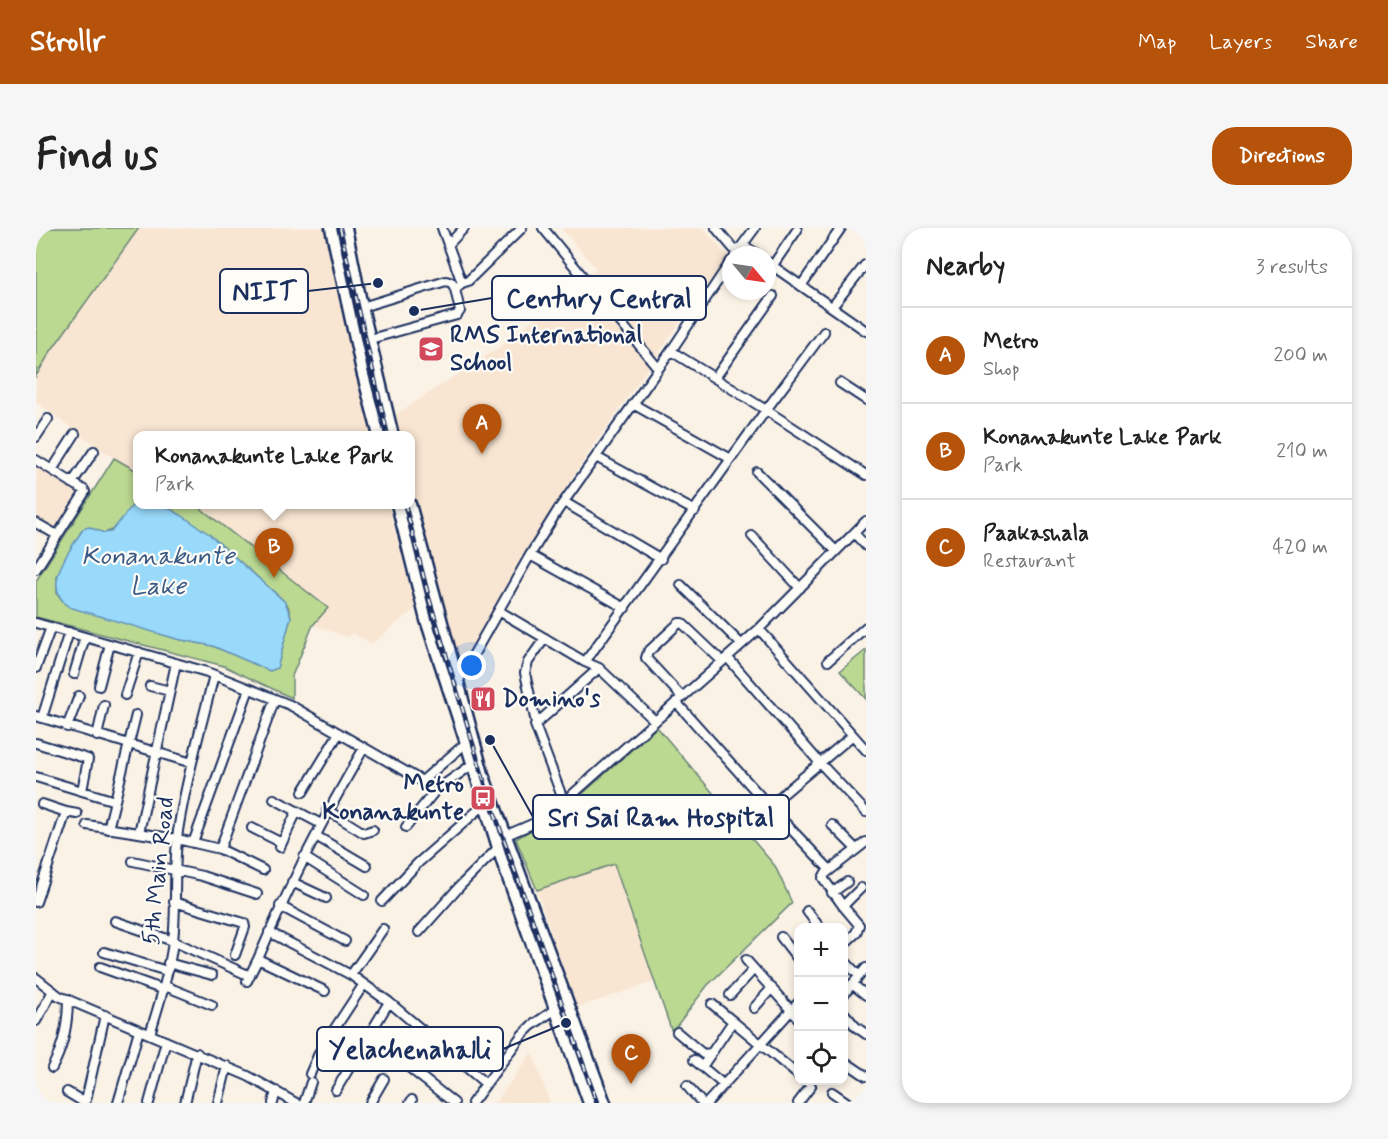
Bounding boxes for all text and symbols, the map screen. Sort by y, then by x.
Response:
text: Strollr [30,24,105,61]
text: Map [1138,28,1176,56]
text: Layers [1209,28,1272,56]
text: Share [1305,28,1358,56]
button: Directions [1212,127,1352,185]
text: Find us [36,129,158,184]
north arrow [722,246,776,300]
text: Nearby [926,250,1005,284]
text: 3 results [1256,254,1328,281]
callout: NIIT [220,269,308,313]
text: NIIT [232,276,297,310]
callout: Century Central [492,276,706,320]
text: Century Central [506,283,692,317]
place label: RMS International School [450,320,642,379]
text: Metro [983,328,1038,356]
school or university icon: RMS International School [416,334,446,364]
text: A [939,342,952,369]
text: 200 m [1273,342,1328,369]
text: Shop [983,356,1020,383]
pin: A [462,404,502,454]
text: Konanakunte Lake Park [983,424,1222,452]
popup [133,431,415,509]
text: B [939,438,952,465]
text: 210 m [1276,438,1328,465]
text: Konanakunte Lake Park [155,443,393,471]
text: Park [983,452,1023,479]
text: Park [155,471,194,498]
text: Paakashala [983,520,1089,548]
pin: B [254,528,294,578]
text: C [938,534,953,561]
text: 420 m [1272,534,1328,561]
water label: Konanakunte Lake [81,540,236,604]
text: Restaurant [983,548,1076,575]
your location [457,651,486,680]
restaurant icon: Domino's [468,684,498,714]
place label: Domino's [502,684,601,715]
place label: Metro Konanakunte [322,769,464,828]
bus stop icon: Metro Konanakunte [468,783,498,813]
street label: 5th Main Road [136,795,182,947]
callout: Sri Sai Ram Hospital [533,795,789,839]
text: Sri Sai Ram Hospital [548,802,774,836]
map controls [794,923,848,1085]
button: + [794,923,848,977]
button: − [794,977,848,1031]
callout: Yelachenahalli [317,1027,503,1071]
button: locate [794,1031,848,1085]
text: Yelachenahalli [329,1034,491,1068]
pin: C [612,1034,650,1084]

